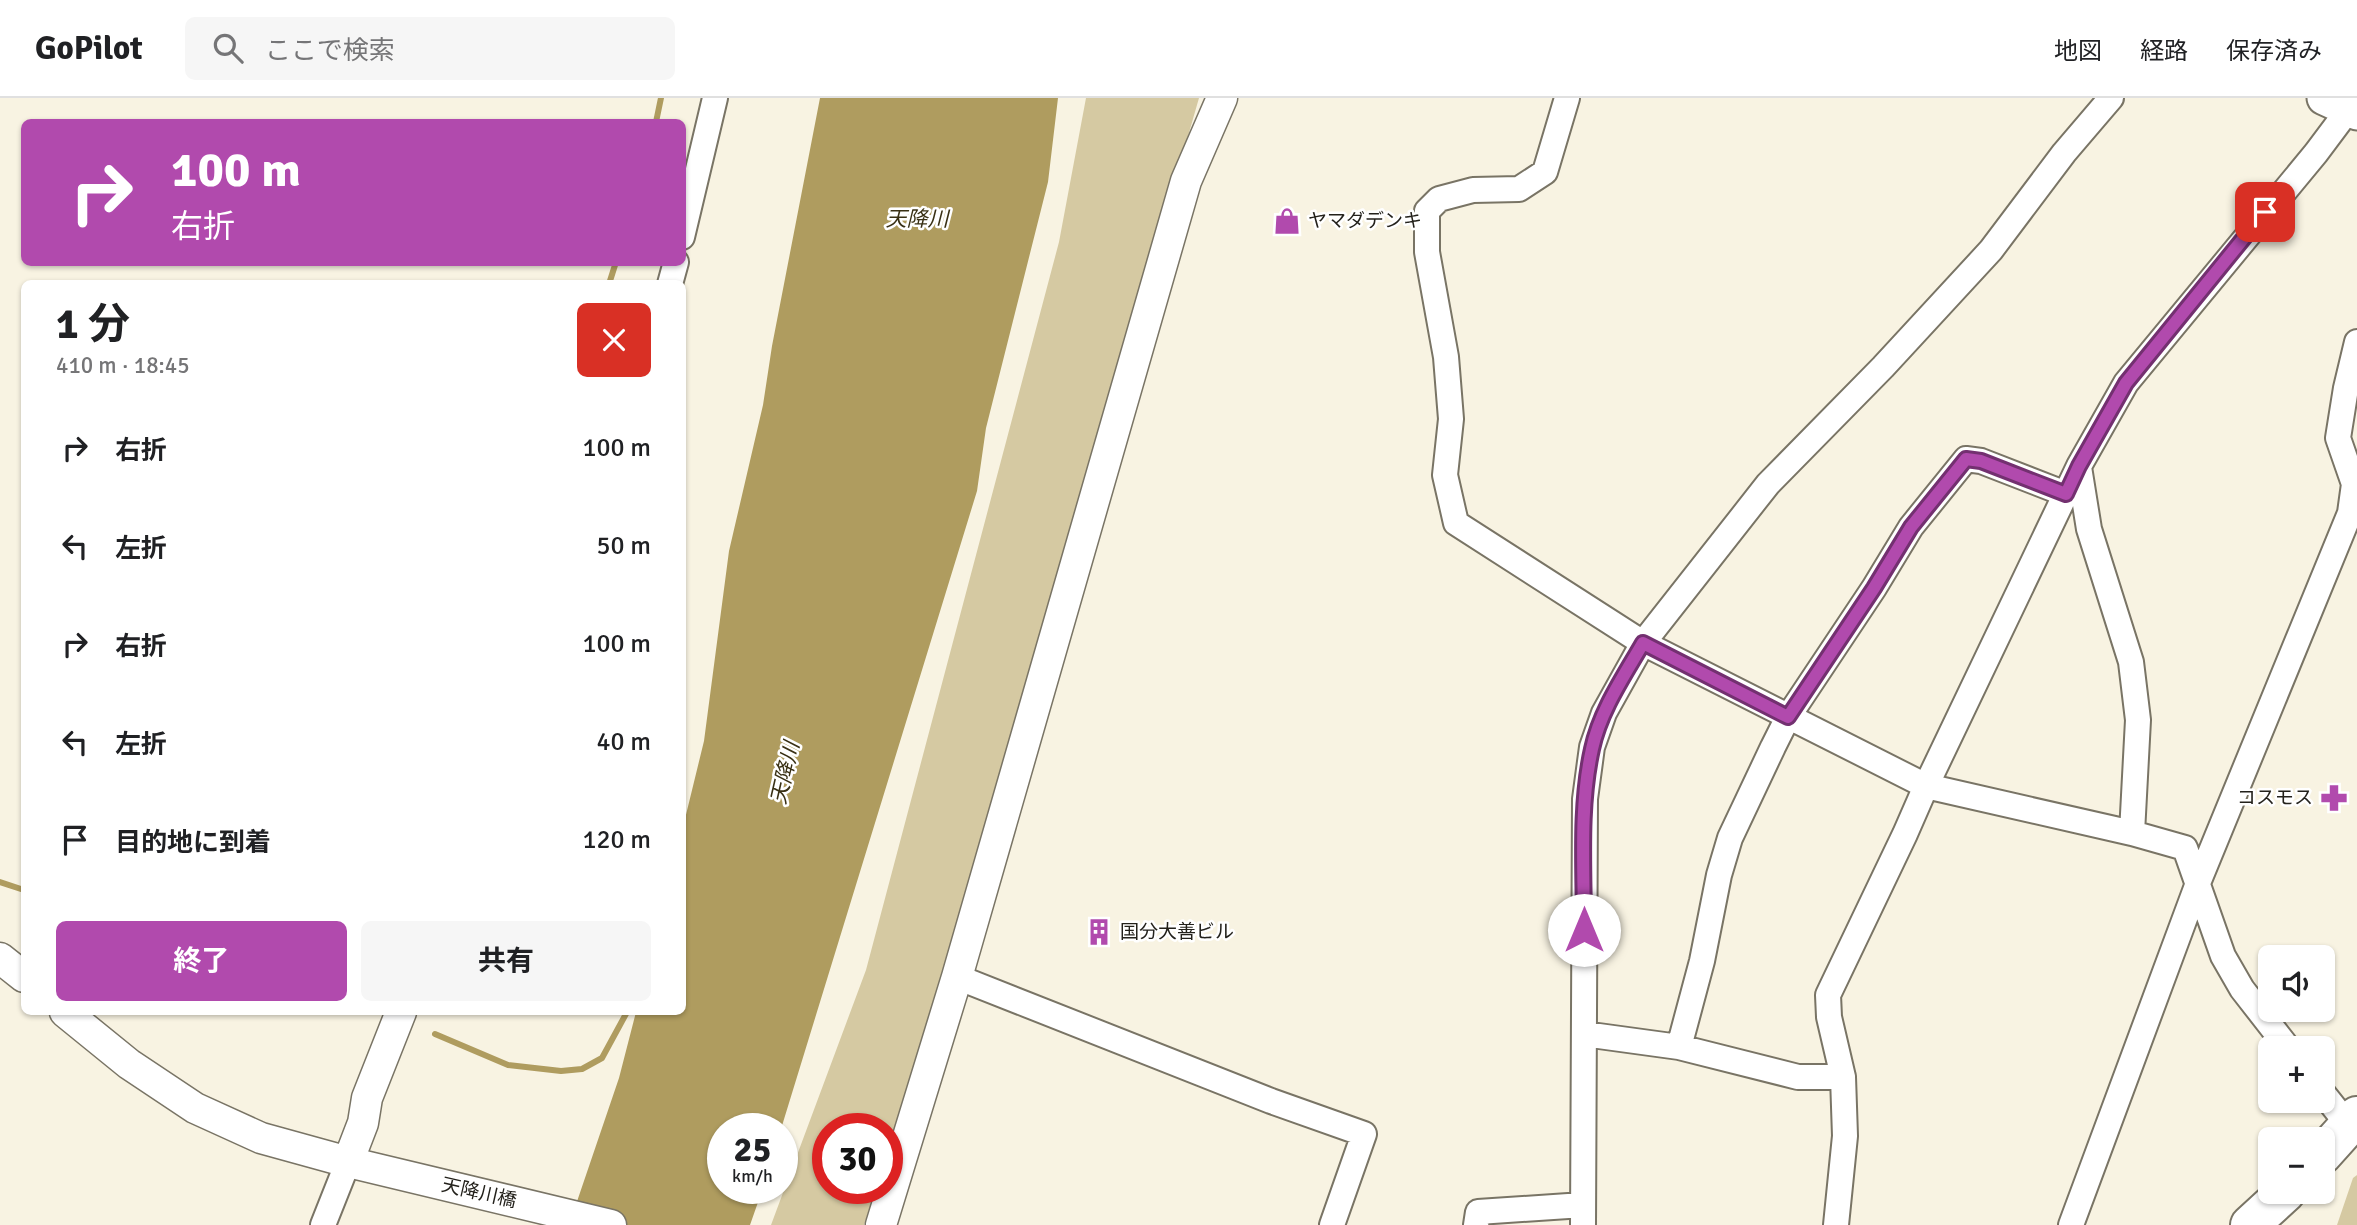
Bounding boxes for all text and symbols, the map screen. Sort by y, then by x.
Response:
search box [185,17,675,80]
text: GoPilot [35,28,143,69]
icon: search [209,29,247,67]
text: ここで検索 [265,35,395,67]
text: 地図 [2054,36,2102,66]
text: 経路 [2140,36,2188,66]
text: 保存済み [2226,36,2322,66]
text: 100 m [171,140,301,200]
icon: right [56,147,147,238]
pin [2235,182,2295,242]
icon: arrive [2246,193,2284,231]
water label: 天降川 [886,206,950,232]
shop icon: ヤマダデンキ [1272,206,1302,236]
text: 右折 [171,207,235,246]
place label: ヤマダデンキ [1308,209,1422,233]
text: 1 分 [56,299,130,350]
button: close [577,303,651,377]
text: 410 m · 18:45 [56,351,190,380]
icon: right [56,429,94,467]
text: 100 m [582,432,651,464]
text: 右折 [115,435,167,467]
icon: left [56,527,94,565]
text: 50 m [596,530,651,562]
text: 左折 [115,533,167,565]
icon: right [56,625,94,663]
text: 100 m [582,628,651,660]
text: 右折 [115,631,167,663]
icon: left [56,723,94,761]
text: 40 m [596,726,651,758]
text: 左折 [115,729,167,761]
water label: 天降川 [765,737,805,807]
pharmacy icon: コスモス [2319,783,2349,813]
place label: コスモス [2237,786,2313,810]
icon: arrive [56,821,94,859]
text: 120 m [582,824,651,856]
text: 目的地に到着 [115,827,271,859]
position arrow [1547,893,1621,967]
building icon: 国分大善ビル [1084,917,1114,947]
place label: 国分大善ビル [1120,920,1234,944]
button: 終了 [56,921,347,1001]
button: 共有 [361,921,651,1001]
map controls [2258,945,2335,1204]
button: sound [2258,945,2335,1022]
button: + [2258,1036,2335,1113]
speed limit sign: 30 [812,1113,903,1204]
button: − [2258,1127,2335,1204]
text: 25 [734,1128,771,1171]
text: km/h [732,1165,773,1187]
street label: 天降川橋 [439,1173,519,1213]

